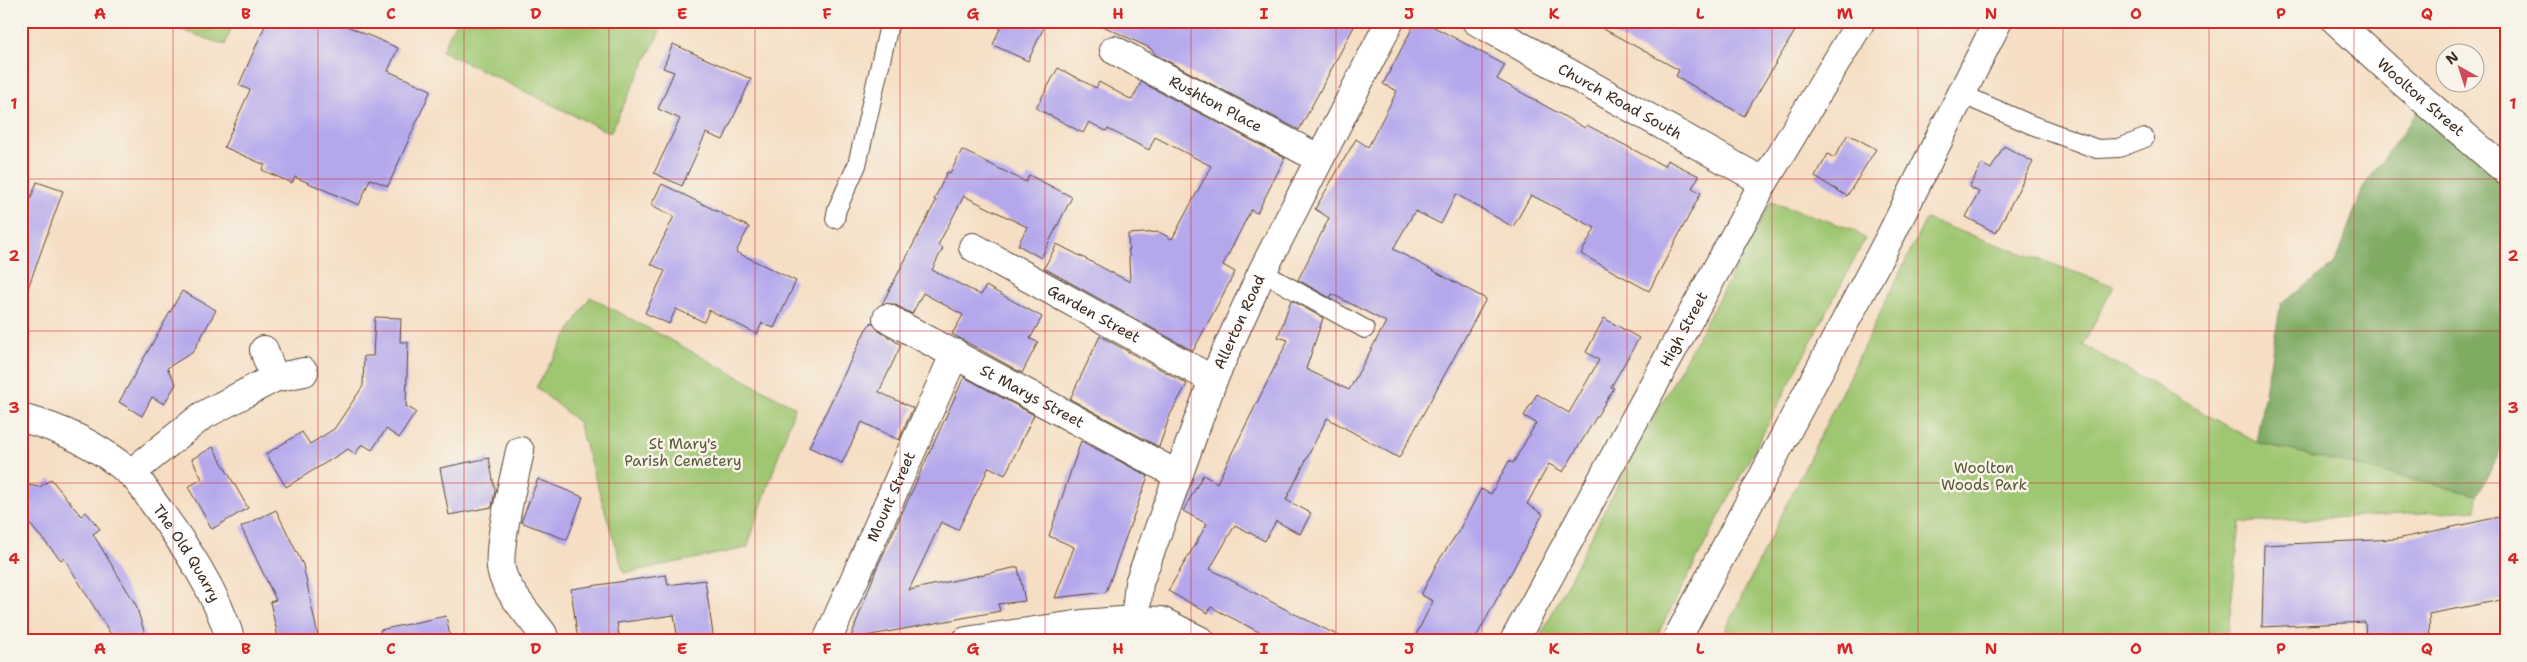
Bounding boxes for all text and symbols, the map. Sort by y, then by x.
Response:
text: A [94,3,106,24]
text: B [241,3,251,24]
text: C [386,3,396,24]
text: D [530,3,542,24]
text: E [677,3,687,24]
text: F [822,3,832,24]
text: G [967,3,980,24]
text: H [1112,3,1124,24]
text: I [1260,3,1269,24]
text: J [1404,3,1414,24]
text: K [1549,3,1560,24]
text: L [1696,3,1705,24]
text: M [1837,3,1854,24]
text: N [1985,3,1997,24]
text: O [2130,3,2142,24]
text: P [2276,3,2286,24]
text: Q [2421,3,2433,24]
north arrow [2434,42,2484,92]
text: N [2442,47,2462,68]
street label: Woolton Street [2373,54,2469,141]
street label: Church Road South [1554,59,1686,144]
street label: Rushton Place [1166,71,1266,137]
text: 1 [10,93,18,114]
text: 1 [2509,93,2517,114]
text: 2 [8,245,20,266]
text: 2 [2507,245,2519,266]
street label: Allerton Road [1209,271,1270,373]
street label: Garden Street [1044,280,1144,348]
street label: High Street [1655,288,1712,370]
street label: St Marys Street [977,360,1088,433]
text: 3 [8,397,20,418]
text: 3 [2507,397,2519,418]
park label: St Mary's Parish Cemetery [624,434,742,471]
street label: Mount Street [862,448,920,545]
park label: Woolton Woods Park [1941,458,2027,495]
street label: The Old Quarry [148,501,225,606]
text: 4 [8,548,20,569]
text: 4 [2507,548,2519,569]
text: A [94,638,106,659]
text: B [241,638,251,659]
text: C [386,638,396,659]
text: D [530,638,542,659]
text: E [677,638,687,659]
text: F [822,638,832,659]
text: G [967,638,980,659]
text: H [1112,638,1124,659]
text: I [1260,638,1269,659]
text: J [1404,638,1414,659]
text: K [1549,638,1560,659]
text: L [1696,638,1705,659]
text: M [1837,638,1854,659]
text: N [1985,638,1997,659]
text: O [2130,638,2142,659]
text: P [2276,638,2286,659]
text: Q [2421,638,2433,659]

